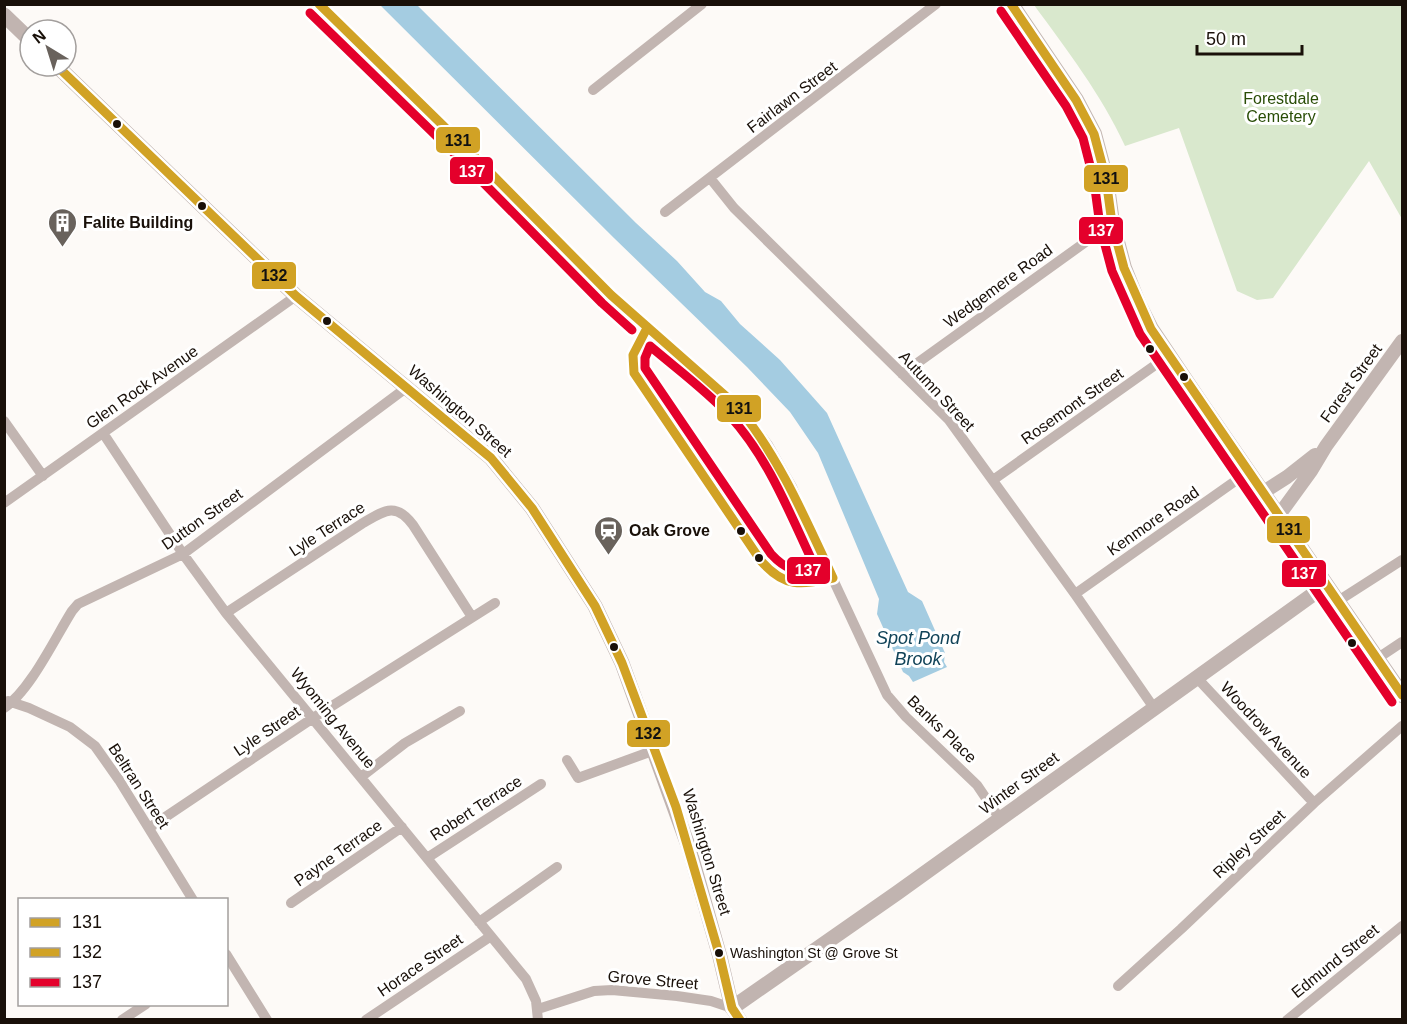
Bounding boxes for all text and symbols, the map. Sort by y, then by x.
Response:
north arrow [18,18,78,78]
scale bar [1197,18,1302,56]
text: N [29,26,49,47]
text: 50 m [1206,29,1246,49]
street label: Fairlawn Street [744,58,841,136]
park label: Forestdale Cemetery [1243,90,1319,125]
unlabelled marker [111,118,123,130]
line badge: 131 [435,126,481,154]
text: 131 [445,132,471,149]
line badge: 137 [449,156,494,185]
text: 137 [459,163,485,180]
line badge: 131 [1083,164,1129,193]
text: 131 [1093,170,1119,187]
unlabelled marker [196,200,208,212]
building icon: Falite Building [46,206,78,248]
place label: Falite Building [83,214,193,231]
line badge: 137 [1078,216,1124,245]
text: 137 [1088,222,1114,239]
street label: Wedgemere Road [941,241,1055,331]
line badge: 132 [251,261,297,290]
text: 132 [261,267,287,284]
unlabelled marker [321,315,333,327]
street label: Forest Street [1317,340,1385,425]
street label: Glen Rock Avenue [83,342,201,432]
unlabelled marker [1144,343,1156,355]
street label: Autumn Street [896,348,978,435]
street label: Washington Street [405,362,515,461]
street label: Rosemont Street [1018,364,1126,447]
unlabelled marker [1178,371,1190,383]
line badge: 131 [716,394,762,423]
text: 131 [726,400,752,417]
street label: Kenmore Road [1104,483,1202,559]
street label: Dutton Street [159,485,246,553]
street label: Lyle Terrace [286,498,368,560]
station icon: Oak Grove [592,514,624,556]
line badge: 131 [1266,515,1311,544]
text: 131 [1276,521,1302,538]
place label: Oak Grove [629,522,710,539]
unlabelled marker [735,525,747,537]
unlabelled marker [753,552,765,564]
line badge: 137 [786,556,831,585]
line badge: 137 [1281,559,1327,588]
text: 137 [795,562,821,579]
text: 137 [1291,565,1317,582]
water label: Spot Pond Brook [876,628,961,669]
unlabelled marker [1346,637,1358,649]
unlabelled marker [608,641,620,653]
street label: Wyoming Avenue [287,664,379,772]
street label: Woodrow Avenue [1217,679,1315,782]
street label: Banks Place [904,692,980,766]
street label: Lyle Street [231,702,304,759]
line badge: 132 [626,719,671,748]
text: 132 [635,725,661,742]
street label: Beltran Street [105,740,173,832]
street label: Winter Street [976,748,1062,817]
street label: Robert Terrace [427,772,525,844]
street label: Washington Street [680,787,734,918]
street label: Ripley Street [1210,806,1289,881]
street label: Payne Terrace [291,816,385,889]
legend [18,898,228,1006]
text: 131 [72,912,102,932]
street label: Edmund Street [1288,920,1382,1001]
street label: Horace Street [374,930,466,1000]
text: 132 [72,942,102,962]
place label: Washington St @ Grove St [730,945,898,961]
marker: Washington St @ Grove St [713,947,725,959]
street label: Grove Street [607,968,699,992]
text: 137 [72,972,102,992]

